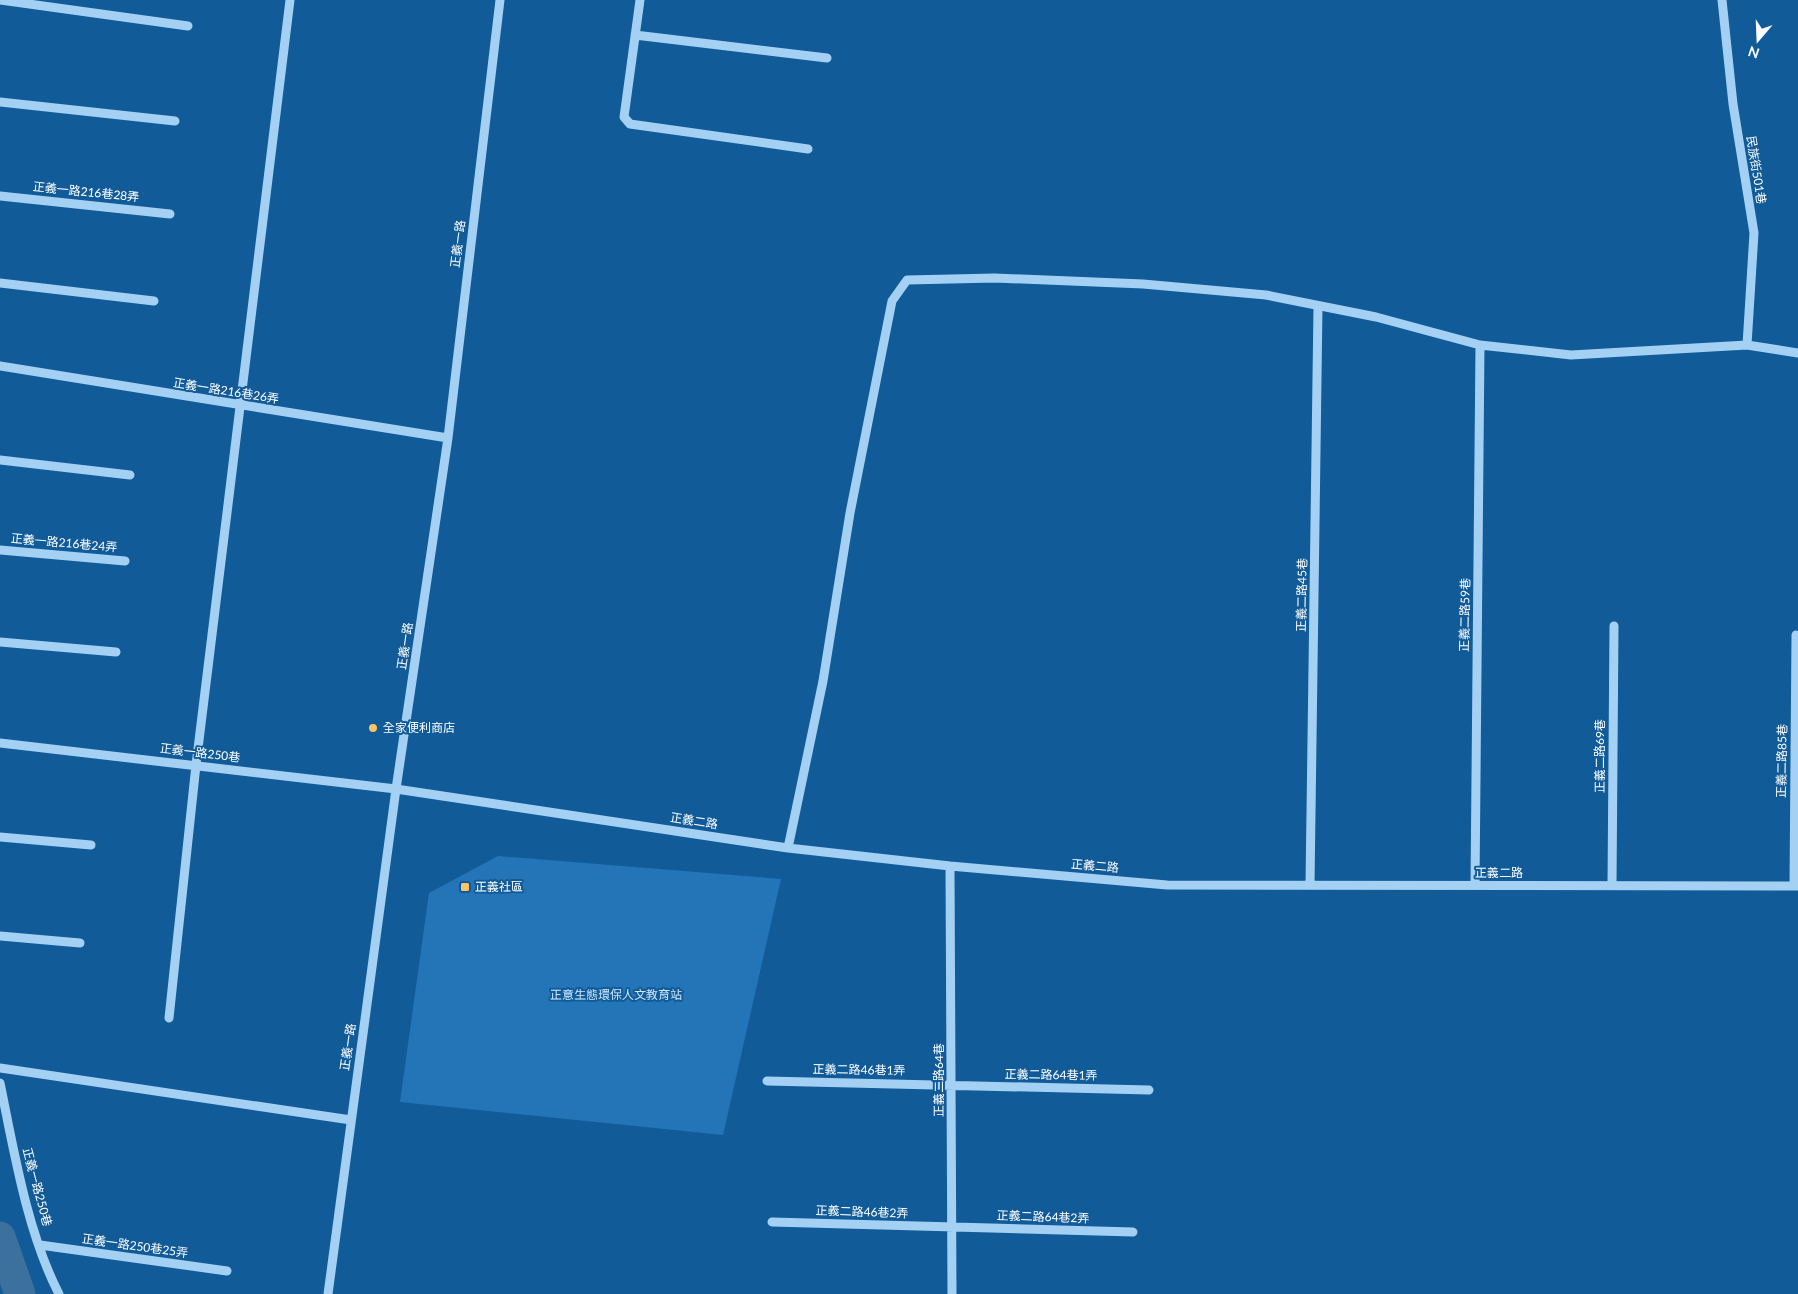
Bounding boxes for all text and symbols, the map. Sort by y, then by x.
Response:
north arrow [1733,15,1783,65]
text: N [1746,43,1761,63]
street label: 民族街501巷 [1744,135,1769,205]
street label: 正義一路216巷28弄 [32,178,140,205]
street label: 正義一路 [447,219,468,269]
street label: 正義一路216巷26弄 [172,375,280,406]
street label: 正義一路216巷24弄 [10,530,118,555]
street label: 正義二路45巷 [1293,558,1310,632]
street label: 正義二路59巷 [1456,578,1473,652]
street label: 正義一路 [394,621,415,671]
street label: 正義二路69巷 [1592,719,1607,793]
place label: 全家便利商店 [383,720,455,735]
marker: 全家便利商店 [367,722,379,734]
street label: 正義二路85巷 [1773,724,1790,798]
street label: 正義一路250巷 [159,740,241,765]
street label: 正義二路 [669,809,719,832]
street label: 正義二路 [1070,856,1120,875]
street label: 正義二路 [1475,865,1523,880]
place label: 正義社區 [475,879,523,894]
marker: 正義社區 [459,881,471,893]
park label: 正意生態環保人文教育站 [550,987,682,1002]
street label: 正義一路 [337,1022,358,1072]
street label: 正義二路64巷 [931,1043,946,1117]
street label: 正義二路46巷1弄 [812,1061,906,1078]
street label: 正義二路64巷1弄 [1004,1066,1098,1083]
street label: 正義一路250巷 [20,1146,55,1228]
street label: 正義二路46巷2弄 [815,1202,909,1221]
street label: 正義二路64巷2弄 [996,1207,1090,1226]
street label: 正義一路250巷25弄 [81,1231,189,1260]

